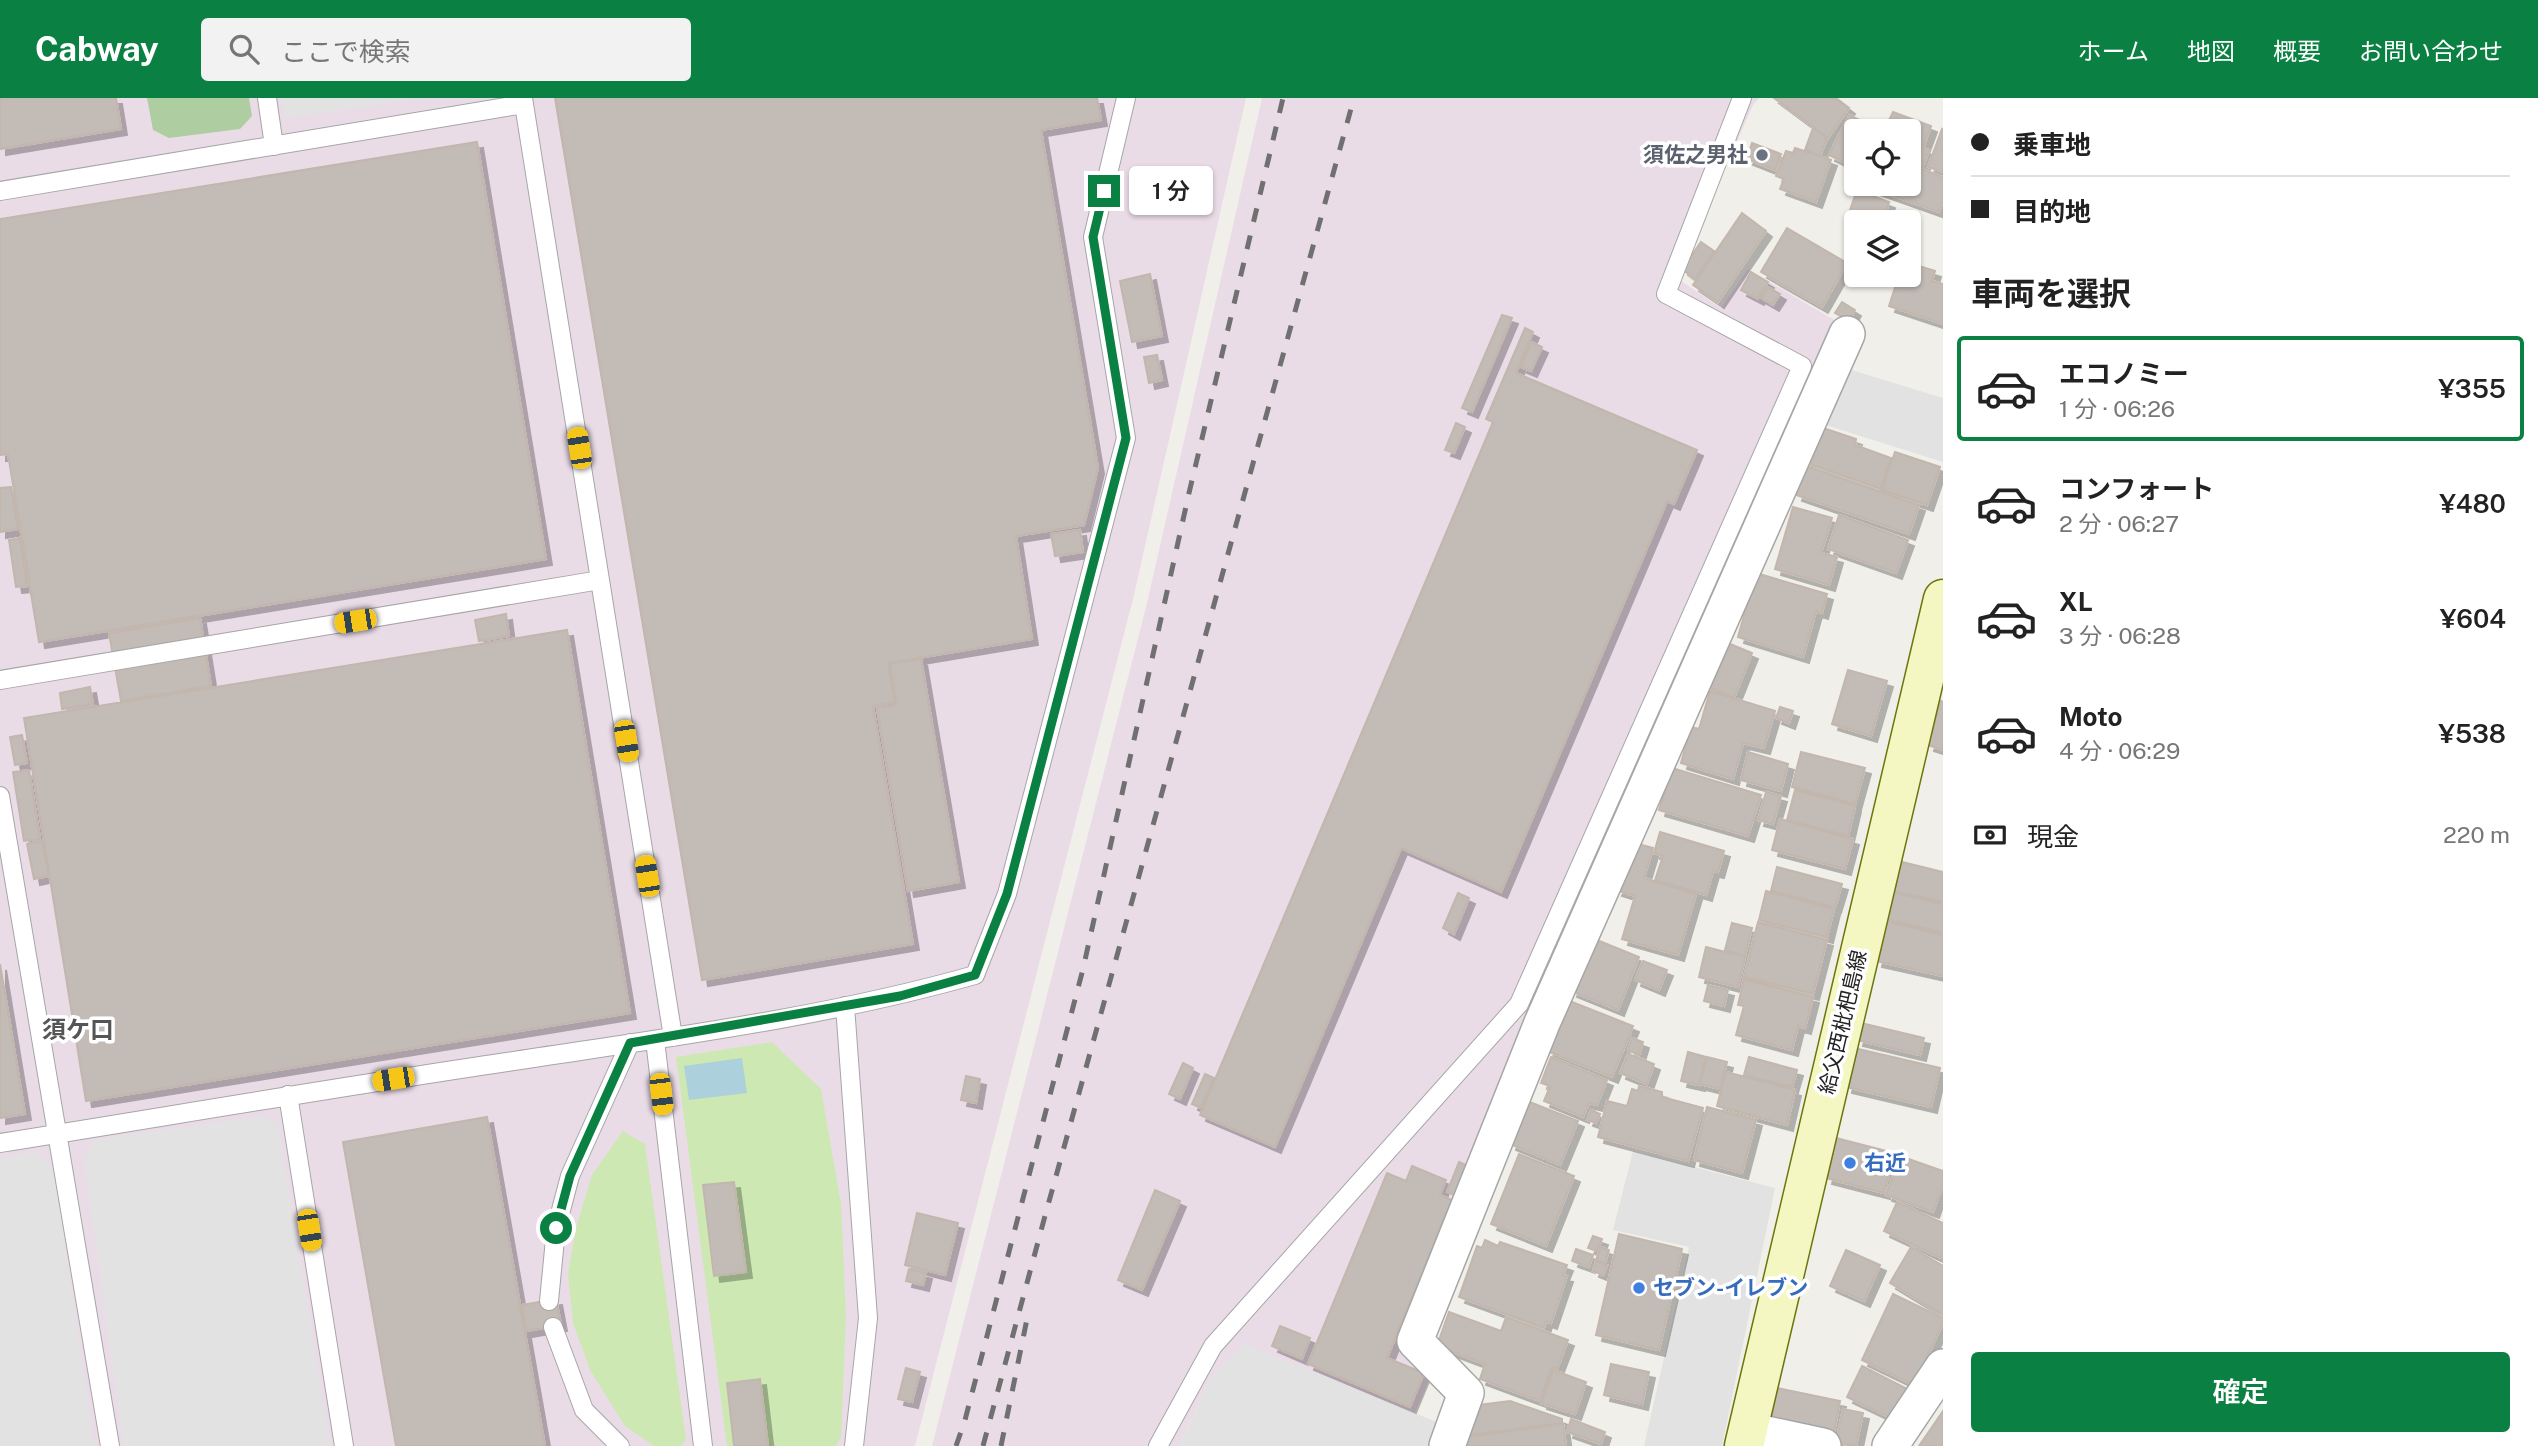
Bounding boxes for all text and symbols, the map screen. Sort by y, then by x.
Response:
search box [201,18,691,81]
text: Cabway [35,30,159,68]
icon: search [225,30,263,68]
text: ここで検索 [281,36,411,67]
text: ホーム [2078,37,2149,65]
text: 地図 [2187,37,2235,65]
text: 概要 [2273,37,2321,65]
text: お問い合わせ [2359,37,2503,65]
map controls [1844,119,1921,287]
button: locate [1844,119,1921,196]
text: 乗車地 [2013,129,2091,160]
place label: 須佐之男社 [1643,142,1748,167]
marker: 須佐之男社 [1754,147,1770,163]
callout: 1 分 [1128,166,1212,216]
route end [1088,175,1120,207]
text: 1 分 [1152,177,1190,204]
text: 目的地 [2013,196,2091,227]
button: layers [1844,210,1921,287]
text: 車両を選択 [1971,275,2131,312]
icon: car [1975,357,2038,420]
text: エコノミー [2059,358,2189,389]
text: ¥355 [2438,373,2506,404]
text: 1 分 · 06:26 [2059,395,2175,422]
car [566,426,593,470]
icon: car [1975,472,2038,535]
text: コンフォート [2059,473,2214,504]
text: ¥480 [2439,488,2506,519]
text: 2 分 · 06:27 [2059,510,2179,537]
text: XL [2059,586,2093,617]
icon: car [1975,587,2038,650]
text: ¥604 [2440,603,2506,634]
car [333,607,378,635]
text: 3 分 · 06:28 [2059,622,2181,649]
text: Moto [2059,701,2122,732]
icon: car [1975,702,2038,765]
text: ¥538 [2438,718,2506,749]
car [613,719,640,763]
text: 4 分 · 06:29 [2059,737,2180,764]
icon: cash [1971,816,2009,854]
text: 現金 [2027,821,2079,852]
text: 220 m [2443,821,2510,848]
car [634,854,661,898]
street label: 給父西枇杷島線 [1814,947,1871,1096]
district label: 須ケ口 [42,1015,114,1043]
car [371,1065,416,1093]
car [649,1072,674,1116]
place label: 右近 [1864,1150,1906,1175]
marker: 右近 [1842,1155,1858,1171]
car [296,1208,323,1252]
route start [540,1212,572,1244]
place label: セブン-イレブン [1653,1275,1808,1300]
marker: セブン-イレブン [1631,1280,1647,1296]
button: 確定 [1971,1352,2510,1432]

